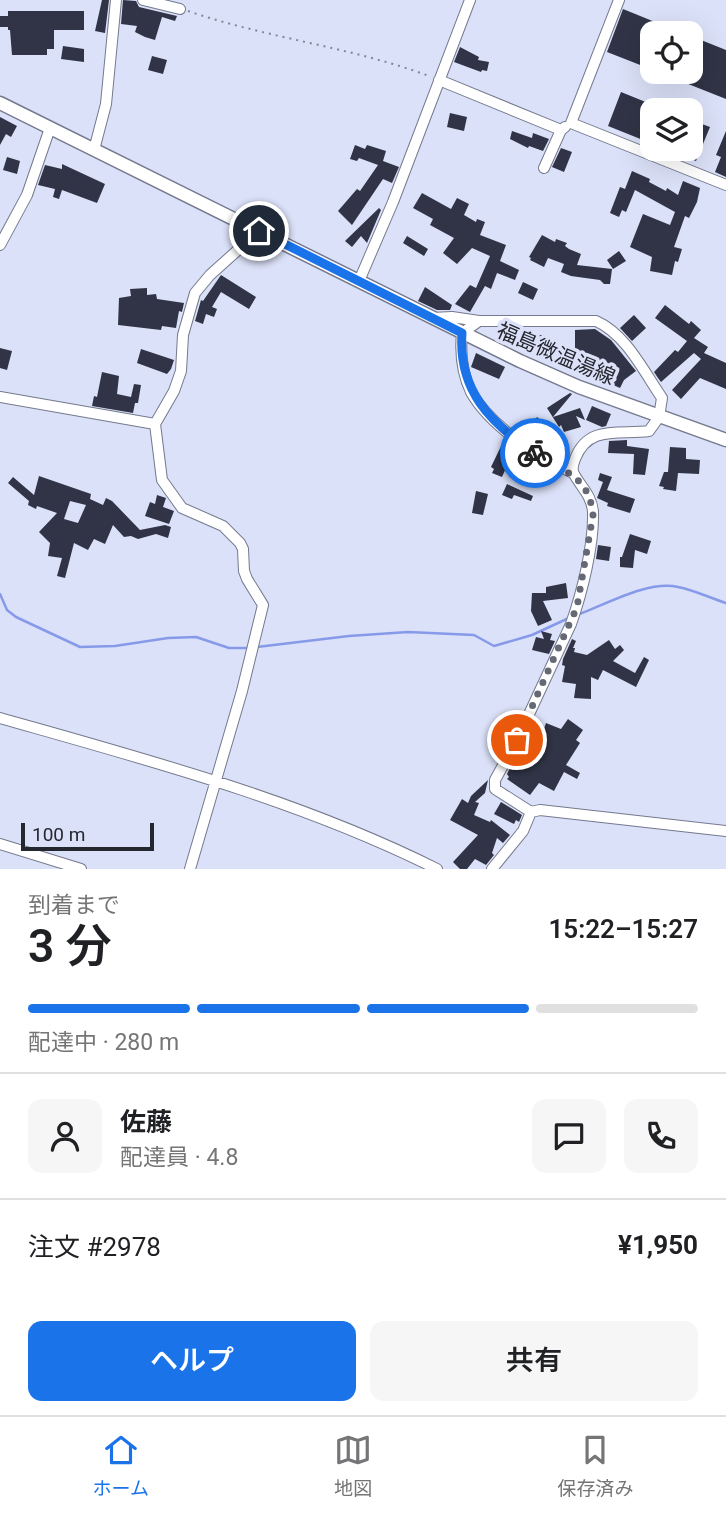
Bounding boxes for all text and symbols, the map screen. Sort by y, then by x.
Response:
map controls [640,21,703,161]
button: locate [640,21,703,84]
button: layers [640,98,703,161]
pin [229,201,289,261]
icon: home [240,212,278,250]
street label: 福島微温湯線 [493,318,619,390]
courier [500,418,570,488]
icon: bike [516,434,554,472]
pin [487,710,547,770]
icon: bag [498,721,536,759]
scale bar [21,820,154,852]
text: 100 m [32,823,85,846]
text: 到着まで [28,892,120,919]
text: 15:22–15:27 [548,914,698,944]
text: 3 分 [28,919,112,973]
text: 配達中 · 280 m [28,1029,179,1056]
button: person [28,1099,102,1173]
button: chat [532,1099,606,1173]
button: phone [624,1099,698,1173]
text: 佐藤 [120,1107,172,1137]
text: 配達員 · 4.8 [120,1144,238,1171]
text: ¥1,950 [618,1230,698,1260]
text: 注文 #2978 [28,1232,161,1262]
button: ヘルプ [28,1321,356,1401]
button: 共有 [370,1321,698,1401]
tab: ホーム [93,1431,149,1500]
tab: 地図 [334,1431,372,1500]
tab: 保存済み [557,1431,633,1500]

